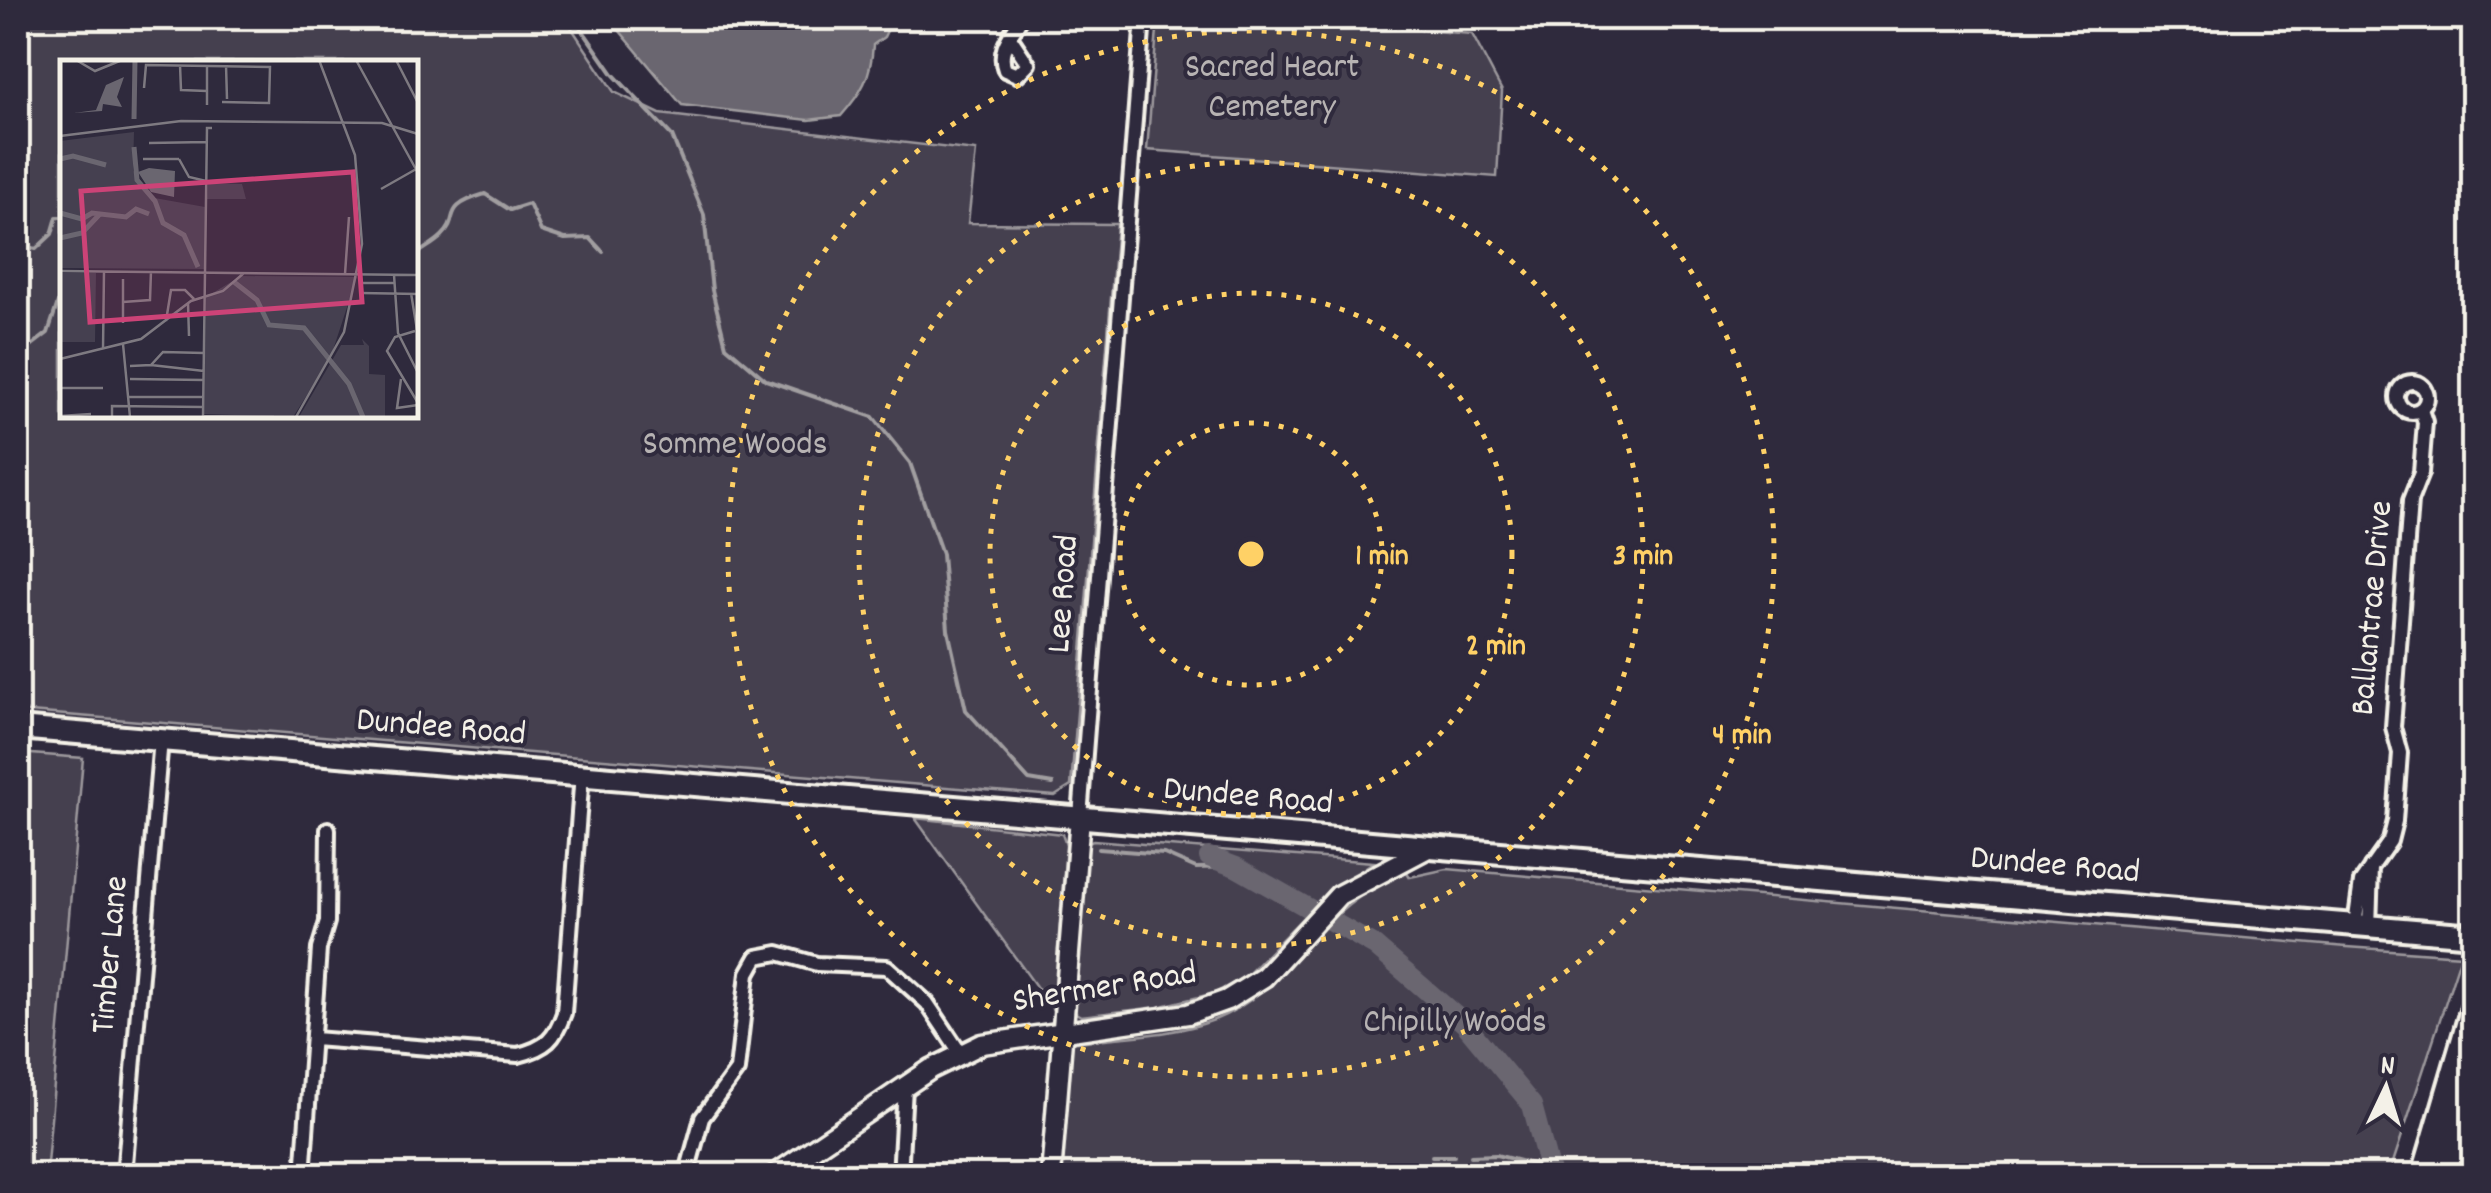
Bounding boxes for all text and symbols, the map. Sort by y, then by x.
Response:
park label: Sacred Heart Cemetery [1185,44,1359,134]
inset map [60,60,418,418]
park label: Somme Woods [643,421,827,471]
street label: Ballantrae Drive [2340,499,2408,717]
street label: Lee Road [1036,533,1094,655]
centre of rings [1233,536,1269,572]
text: 1 min [1355,537,1409,580]
text: 3 min [1613,537,1673,580]
text: 2 min [1466,627,1526,670]
street label: Dundee Road [354,697,528,761]
text: 4 min [1712,716,1772,759]
street label: Dundee Road [1161,766,1335,830]
street label: Dundee Road [1968,835,2142,899]
street label: Timber Lane [80,874,144,1036]
street label: Shermer Road [1009,950,1201,1028]
park label: Chipilly Woods [1363,999,1547,1049]
north arrow [2336,1038,2436,1138]
text: N [2379,1048,2396,1088]

